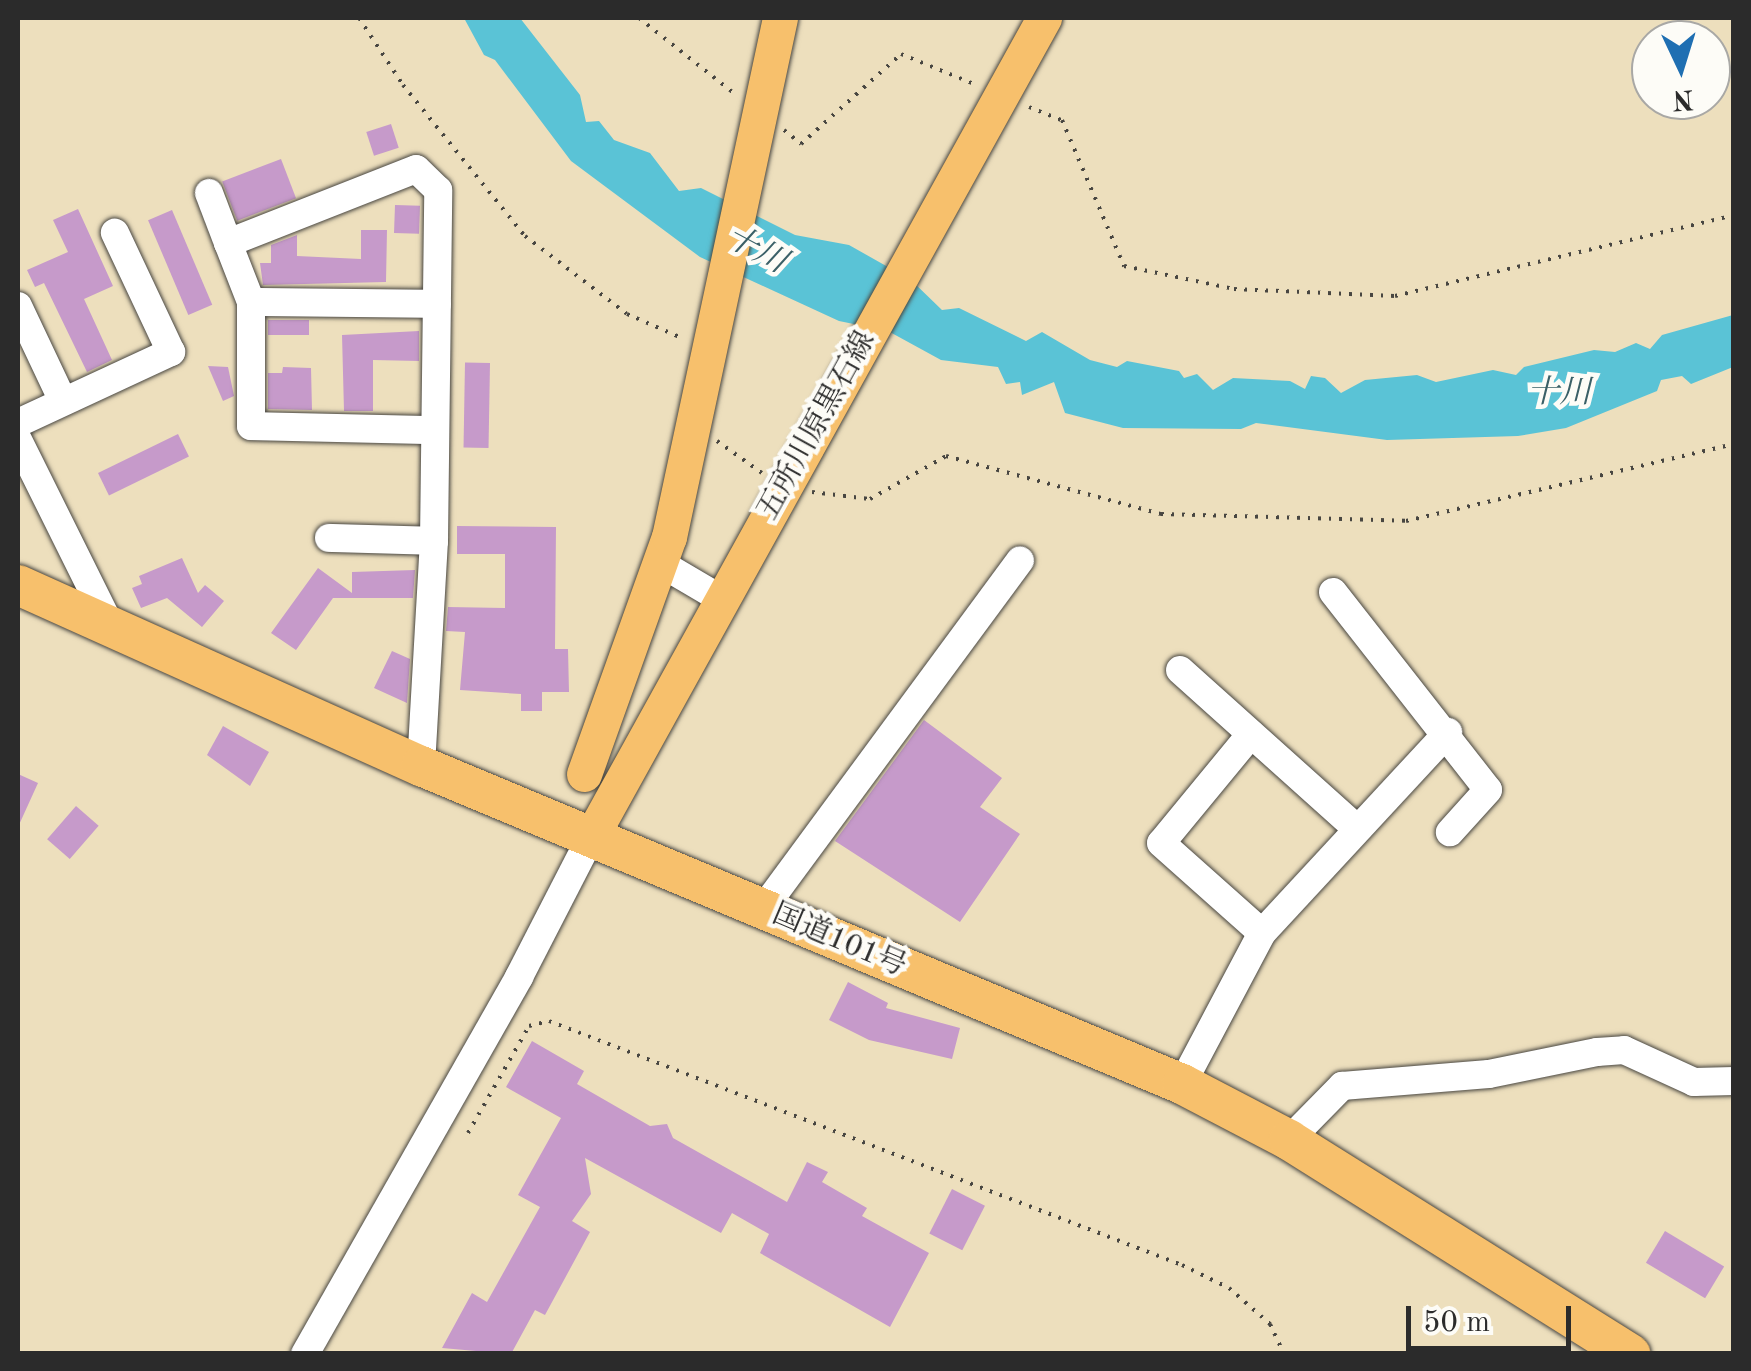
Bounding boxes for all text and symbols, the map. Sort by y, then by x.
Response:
north arrow [1631,20,1731,120]
text: N [1671,83,1695,113]
water label: 十川 [718,219,792,283]
street label: 五所川原黒石線 [750,325,884,527]
water label: 十川 [1527,375,1591,413]
street label: 国道101号 [767,897,911,985]
scale bar [1411,1286,1576,1348]
text: 50 m [1423,1308,1490,1338]

